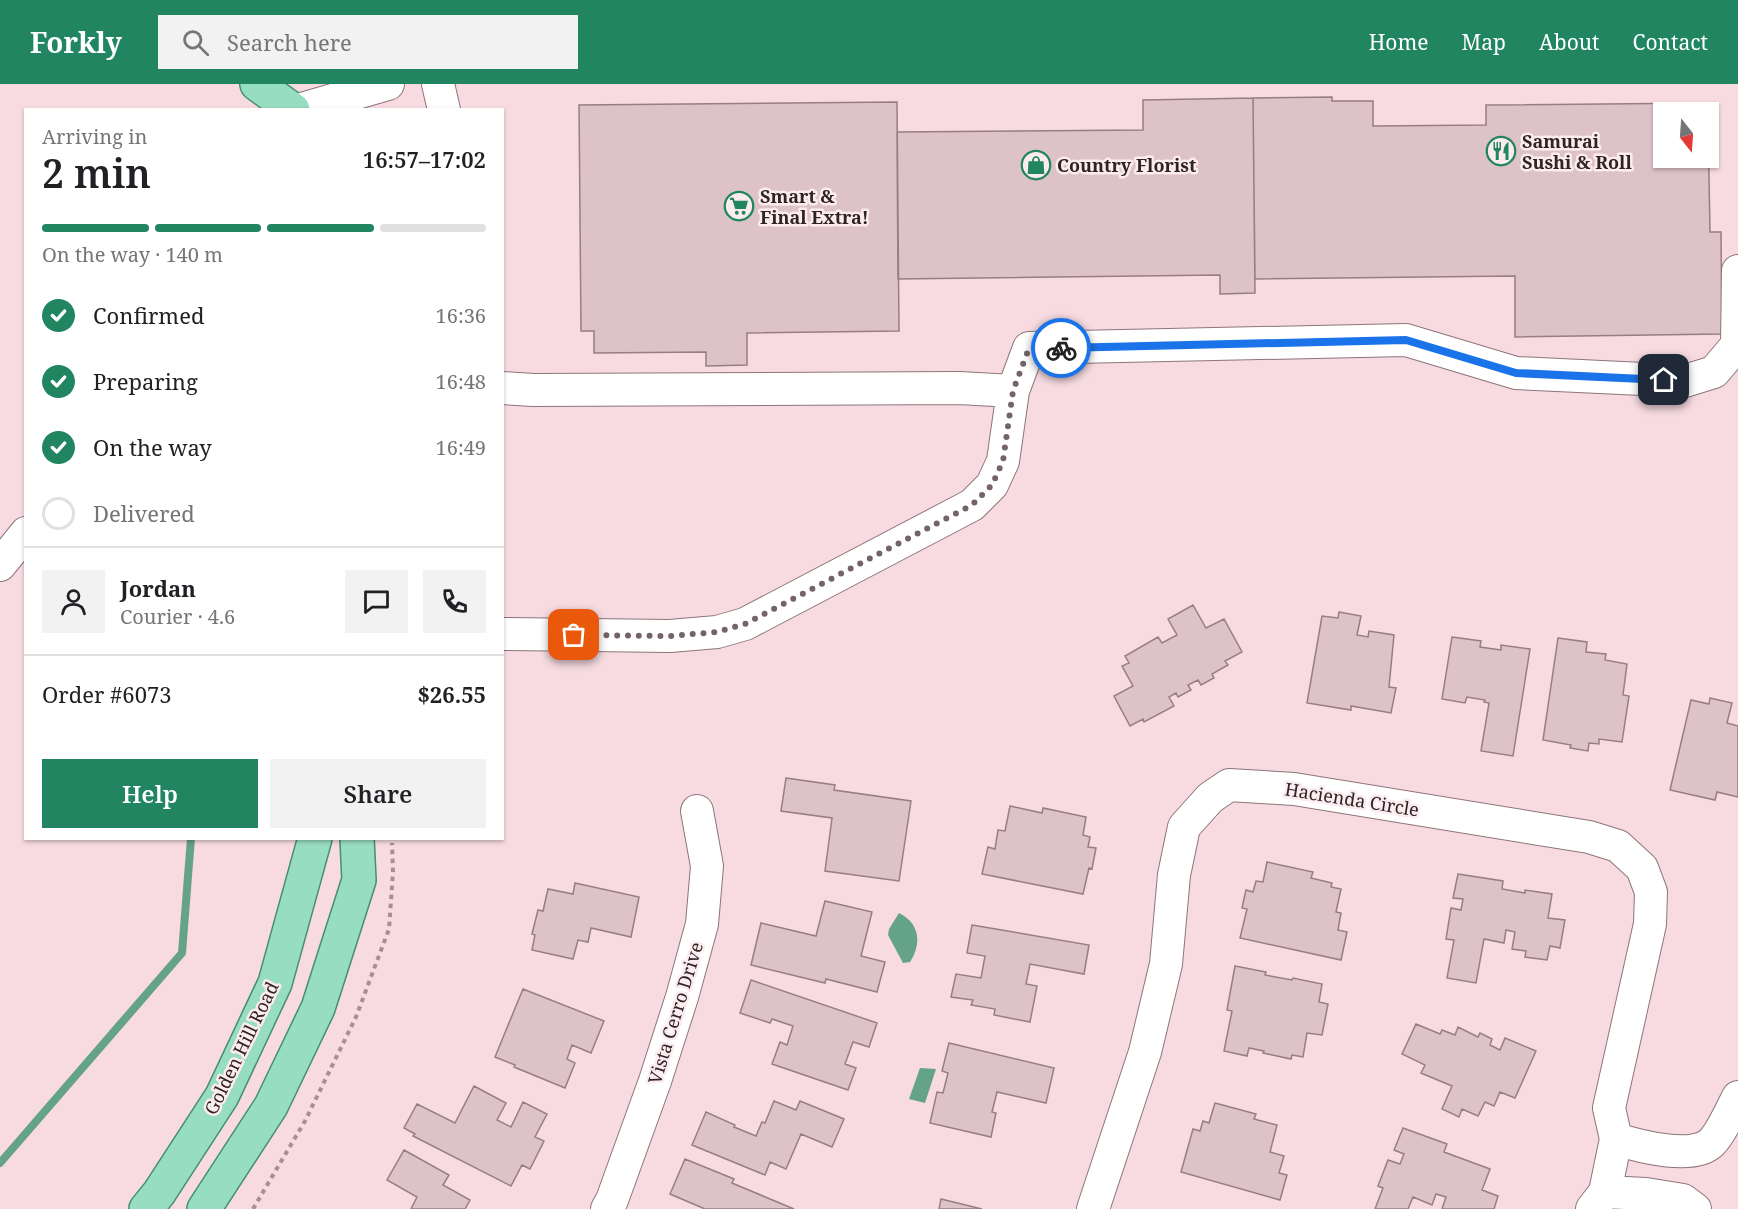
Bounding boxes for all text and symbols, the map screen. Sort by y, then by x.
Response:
search box [158,15,578,69]
text: Forkly [30,23,122,61]
icon: search [179,26,212,59]
text: Search here [227,27,352,57]
text: Home [1369,28,1429,56]
text: Map [1462,28,1506,56]
text: About [1539,28,1600,56]
text: Contact [1633,28,1708,56]
north arrow [1653,102,1719,168]
map controls [1653,102,1719,168]
text: Arriving in [42,123,147,150]
place label: Samurai Sushi & Roll [1522,129,1632,174]
restaurant icon: Samurai Sushi & Roll [1485,135,1517,167]
text: 16:57–17:02 [363,144,486,174]
text: 2 min [42,146,151,199]
shop icon: Country Florist [1020,149,1052,181]
place label: Country Florist [1057,153,1196,177]
place label: Smart & Final Extra! [760,184,869,229]
supermarket icon: Smart & Final Extra! [723,190,755,222]
text: On the way · 140 m [42,241,223,268]
icon: check [42,299,75,332]
text: Confirmed [93,300,204,330]
text: 16:36 [436,302,486,329]
courier [1031,318,1091,378]
icon: bike [1045,332,1078,365]
pin [1638,354,1689,405]
icon: home [1647,363,1680,396]
icon: check [42,365,75,398]
text: Preparing [93,366,198,396]
text: 16:48 [436,368,486,395]
icon: check [42,431,75,464]
text: On the way [93,432,212,462]
text: 16:49 [436,434,486,461]
text: Delivered [93,498,195,528]
button: person [42,570,105,633]
button: chat [345,570,408,633]
button: phone [423,570,486,633]
text: Jordan [120,573,196,603]
text: Courier · 4.6 [120,603,235,630]
pin [548,609,599,660]
icon: bag [557,618,590,651]
text: Order #6073 [42,679,172,709]
text: $26.55 [417,679,486,709]
button: Help [42,759,258,828]
button: Share [270,759,486,828]
street label: Hacienda Circle [1283,777,1421,821]
street label: Vista Cerro Drive [642,939,708,1087]
street label: Golden Hill Road [198,978,284,1118]

